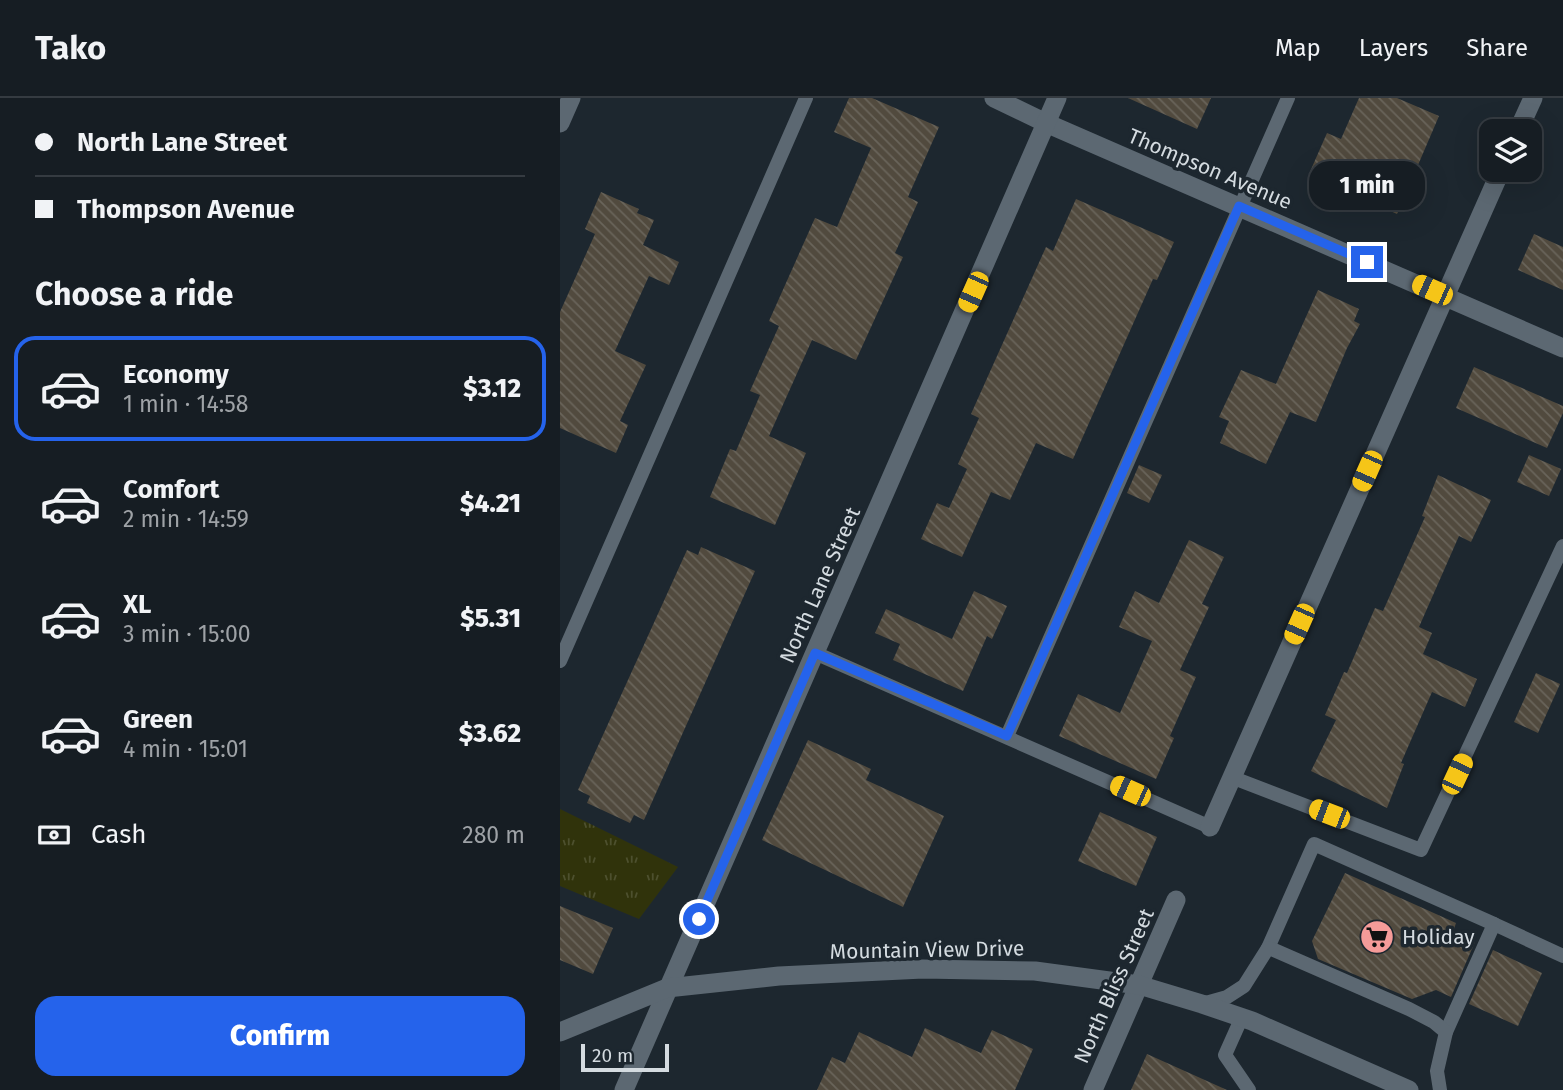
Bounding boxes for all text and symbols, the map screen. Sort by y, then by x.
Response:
text: Tako [35,28,106,68]
text: Map [1275,34,1321,62]
text: Layers [1359,34,1428,62]
text: Share [1466,34,1528,62]
map controls [1479,119,1542,182]
button: layers [1479,119,1542,182]
street label: Thompson Avenue [1124,123,1296,215]
text: North Lane Street [77,127,287,158]
callout: 1 min [1309,160,1425,209]
text: 1 min [1339,171,1395,199]
text: Thompson Avenue [77,194,295,225]
route end [1351,246,1383,278]
car [955,269,992,315]
car [1409,272,1456,308]
text: Choose a ride [35,275,233,313]
icon: car [39,357,102,420]
text: Economy [123,359,229,390]
text: $3.12 [463,373,521,404]
text: 1 min · 14:58 [123,390,248,418]
car [1349,448,1386,494]
icon: car [39,472,102,535]
text: Comfort [123,474,219,505]
text: $4.21 [460,488,521,519]
street label: North Lane Street [774,503,866,667]
text: 2 min · 14:59 [123,505,249,533]
icon: car [39,587,102,650]
text: XL [123,589,151,620]
car [1281,601,1318,647]
text: $5.31 [460,603,521,634]
text: 3 min · 15:00 [123,620,251,648]
icon: car [39,702,102,765]
text: Green [123,704,193,735]
text: $3.62 [459,718,521,749]
text: 4 min · 15:01 [123,735,248,763]
car [1439,751,1476,797]
car [1107,773,1154,809]
car [1306,797,1353,831]
icon: cash [35,816,73,854]
text: Cash [91,819,147,850]
text: 280 m [462,821,525,849]
route start [683,903,715,935]
street label: North Bliss Street [1068,904,1160,1068]
supermarket icon: Holiday [1358,918,1396,956]
place label: Holiday [1402,924,1475,950]
street label: Mountain View Drive [829,935,1025,965]
button: Confirm [35,996,525,1076]
scale bar [581,1041,668,1073]
text: 20 m [592,1044,633,1067]

